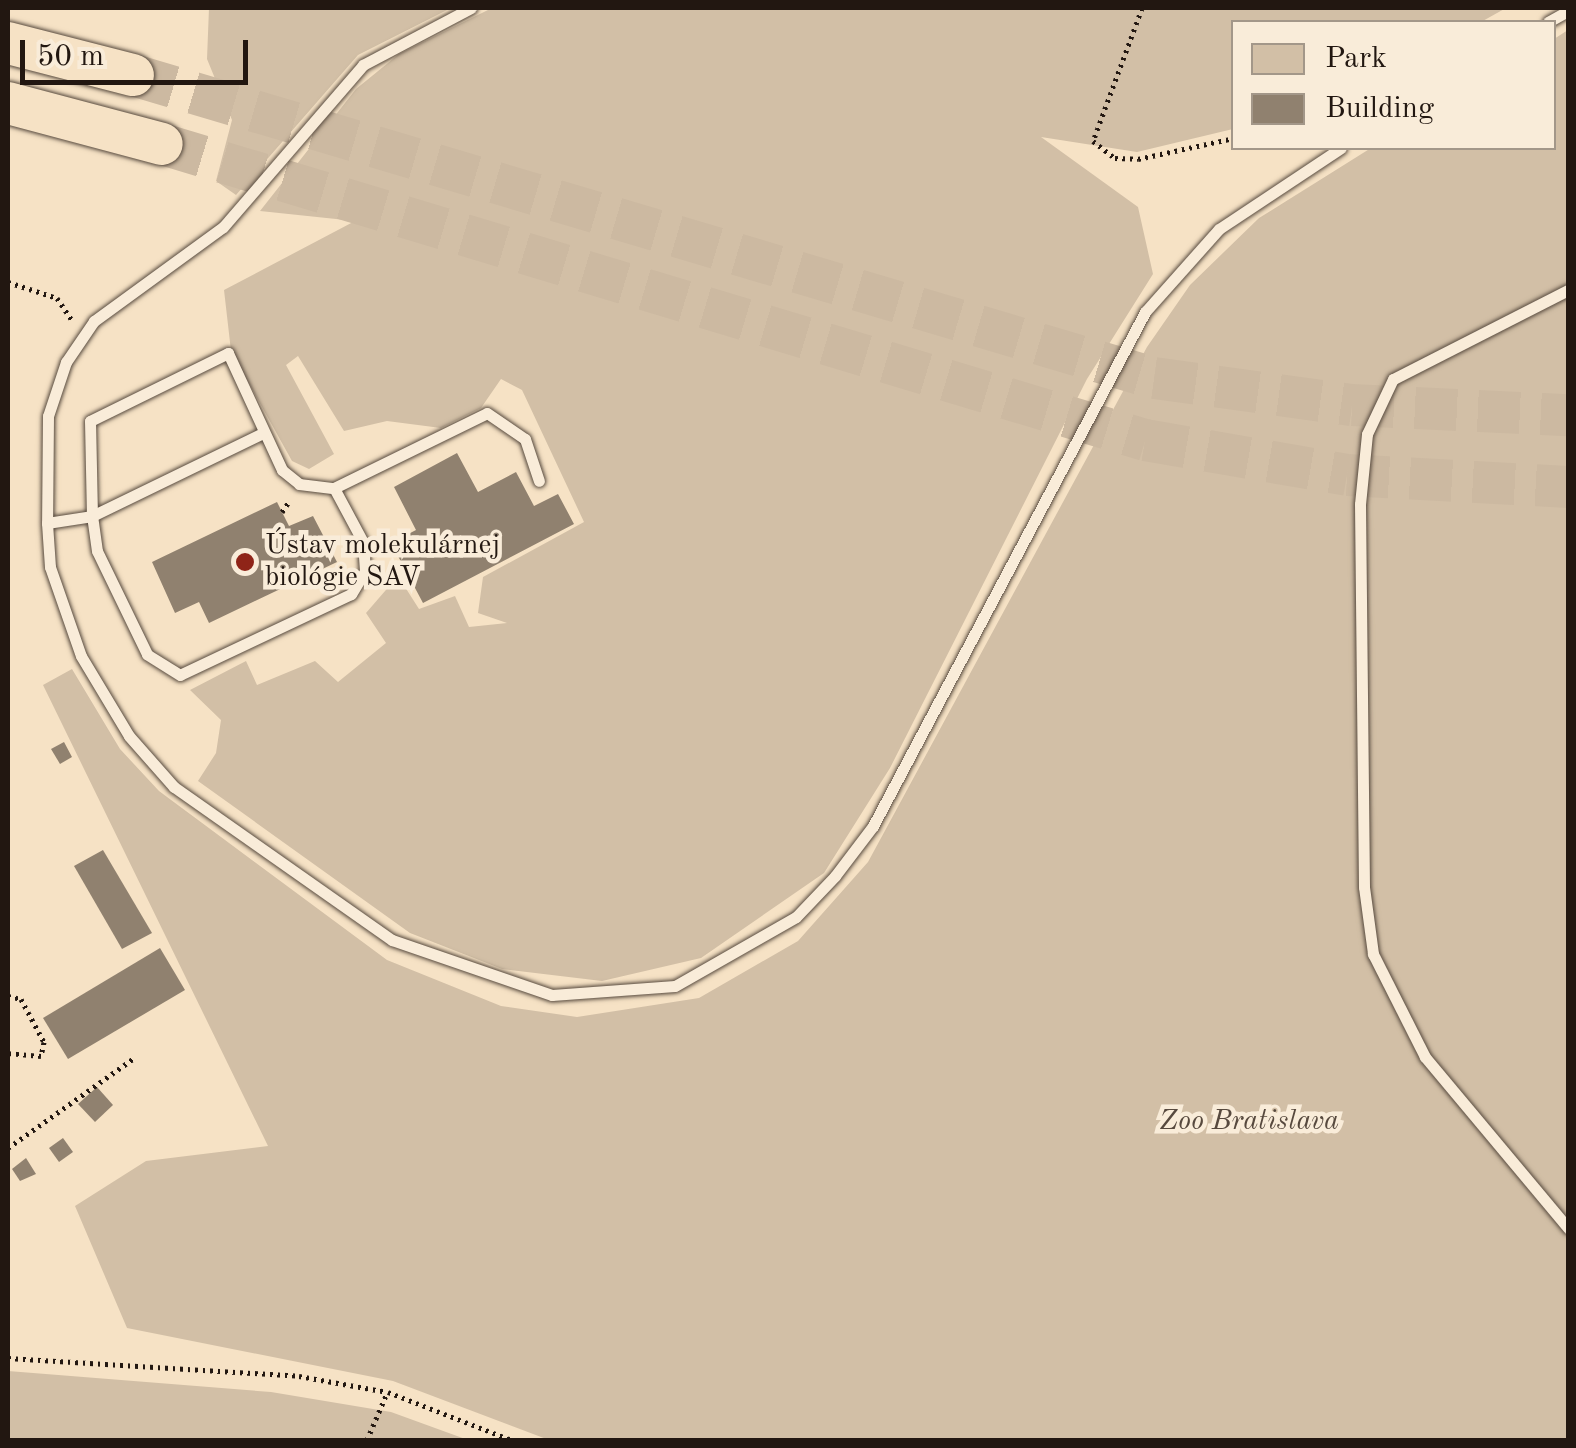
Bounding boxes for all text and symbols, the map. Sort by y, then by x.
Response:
scale bar [25,20,252,82]
legend [1231,20,1556,150]
text: 50 m [37,42,104,72]
text: Park [1325,44,1387,74]
text: Building [1325,94,1434,124]
place label: Ústav molekulárnej biológie SAV [265,529,500,595]
marker: Ústav molekulárnej biológie SAV [234,551,256,573]
park label: Zoo Bratislava [1159,1105,1339,1139]

